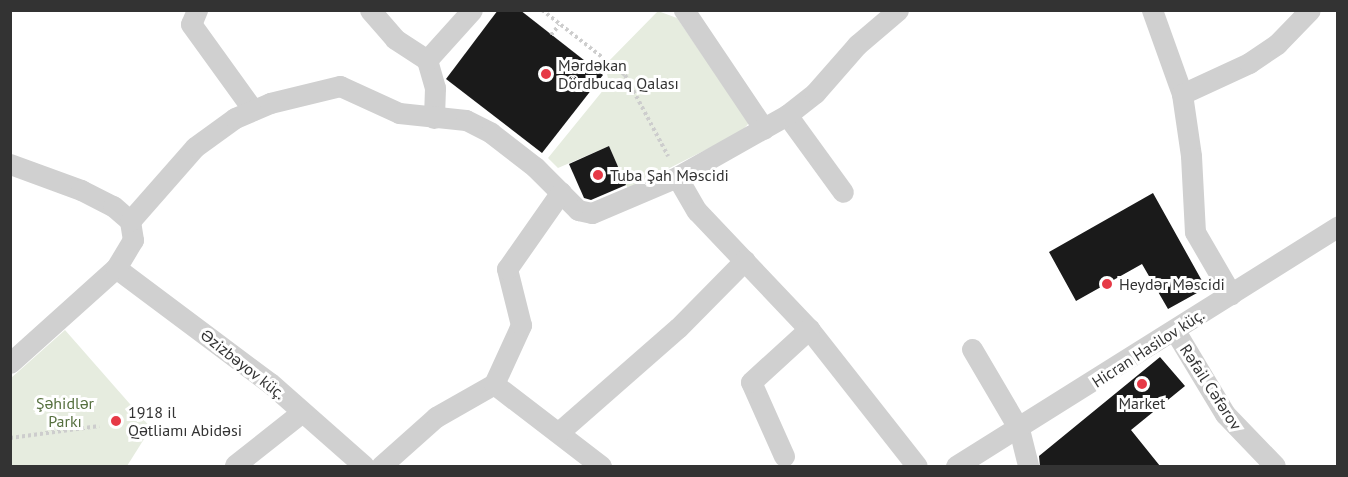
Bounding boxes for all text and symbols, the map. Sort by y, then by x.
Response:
place label: Mərdəkan Dördbucaq Qalası [558,55,679,93]
marker: Mərdəkan Dördbucaq Qalası [539,67,553,81]
place label: Tuba Şah Məscidi [610,165,729,185]
marker: Tuba Şah Məscidi [591,168,605,182]
place label: Heydər Məscidi [1119,274,1225,294]
marker: Heydər Məscidi [1100,277,1114,291]
street label: Hicran Hasilov küç. [1088,304,1208,392]
street label: Əzizbəyov küç. [197,325,289,403]
street label: Rəfail Cəfərov [1176,341,1246,433]
marker: Market [1135,377,1149,391]
park label: Şəhidlər Parkı [36,393,94,431]
place label: Market [1118,393,1166,413]
place label: 1918 il Qətliamı Abidəsi [128,402,243,440]
marker: 1918 il Qətliamı Abidəsi [109,414,123,428]

